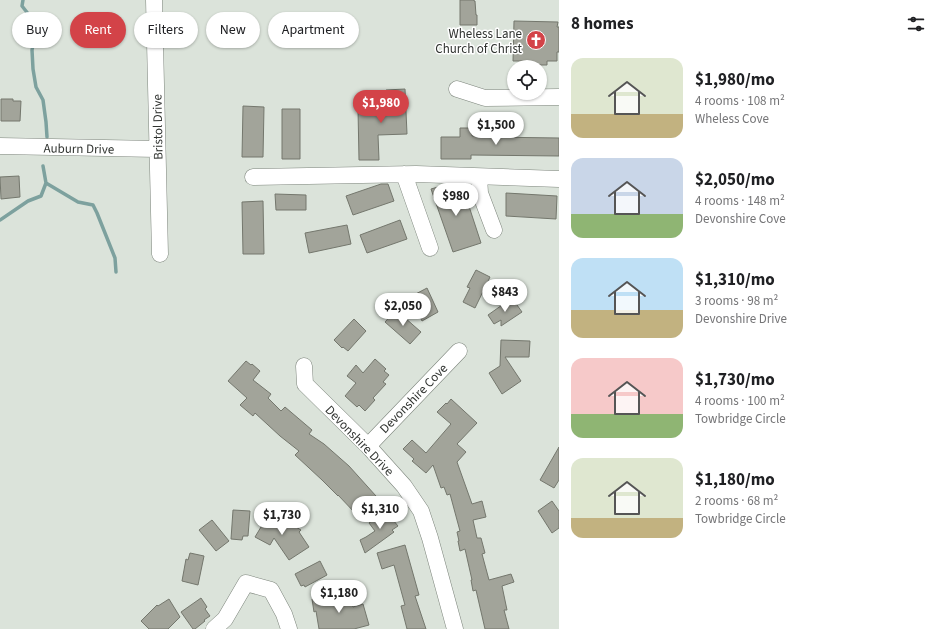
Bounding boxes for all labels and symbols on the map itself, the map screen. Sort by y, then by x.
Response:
place label: Wheless Lane Church of Christ [435,25,523,58]
church icon: Wheless Lane Church of Christ [525,29,547,51]
pin: $1,980 [348,90,414,124]
street label: Bristol Drive [148,94,168,160]
pin: $1,500 [463,112,529,146]
street label: Auburn Drive [43,139,114,159]
pin: $980 [432,183,480,217]
pin: $843 [481,279,529,313]
pin: $2,050 [370,293,436,327]
street label: Devonshire Cove [376,360,452,438]
street label: Devonshire Drive [321,401,398,480]
pin: $1,310 [347,496,413,530]
pin: $1,730 [249,502,315,536]
pin: $1,180 [306,580,372,614]

